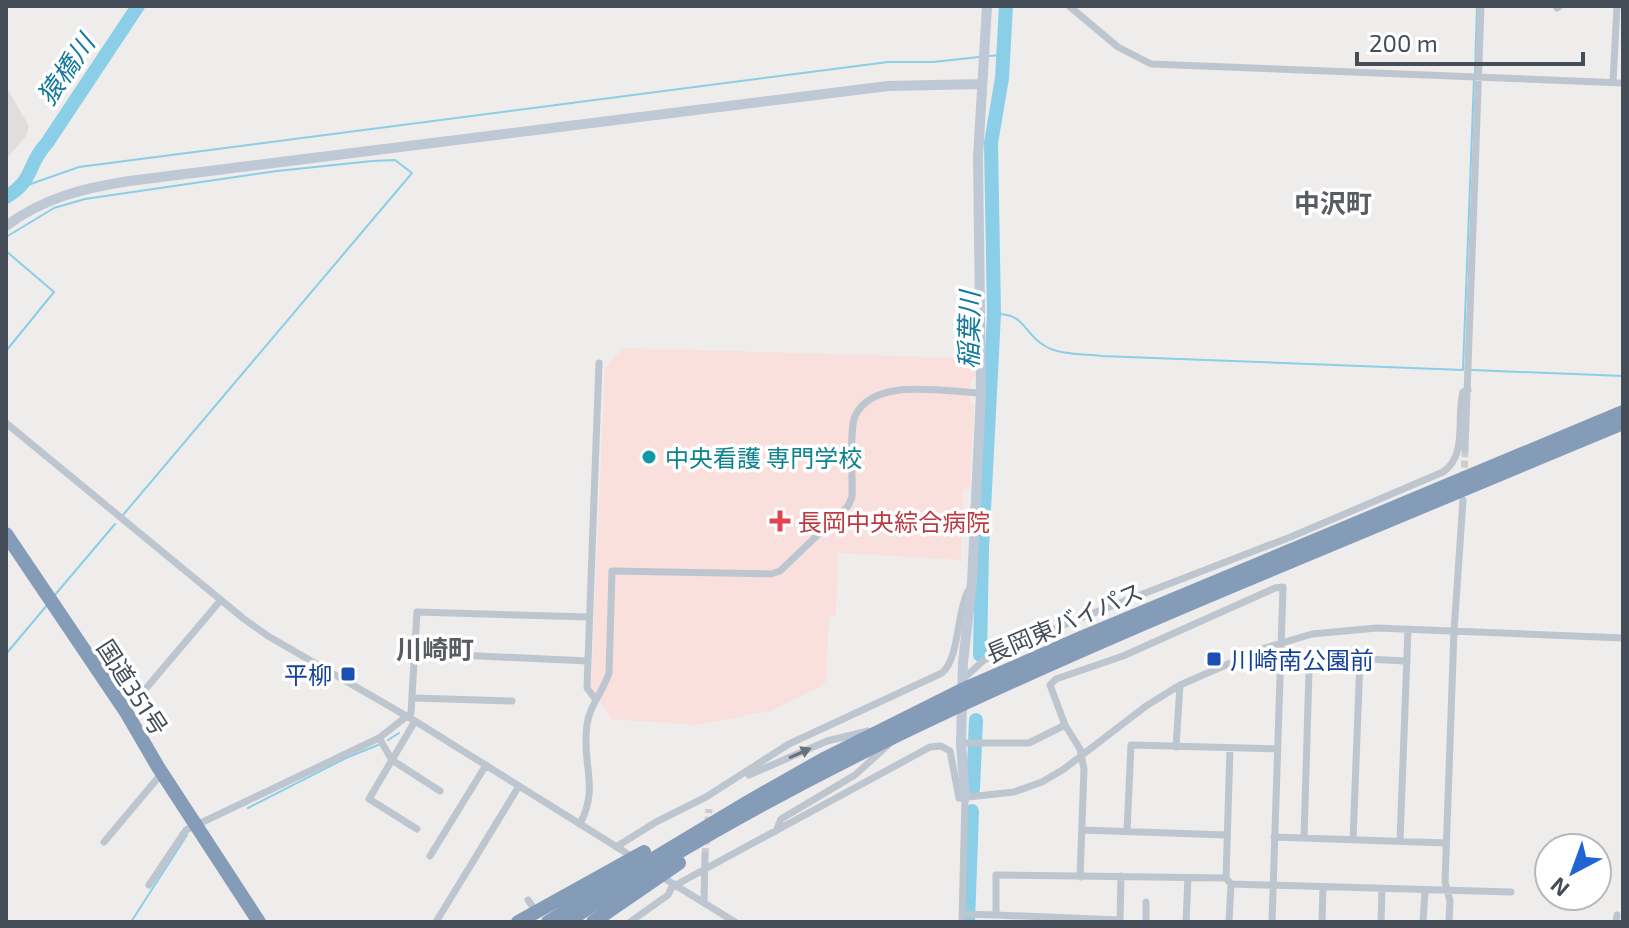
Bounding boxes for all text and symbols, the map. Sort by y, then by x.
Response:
scale bar [1357,16,1583,66]
water label: 猿橋川 [30,26,102,110]
text: 200 m [1369,28,1438,57]
district label: 中沢町 [1294,187,1372,218]
water label: 稲葉川 [952,288,984,369]
place label: 中央看護 専門学校 [665,443,862,472]
marker: 中央看護 専門学校 [640,448,658,466]
place label: 長岡中央綜合病院 [798,507,990,536]
marker: 長岡中央綜合病院 [769,510,791,532]
street label: 長岡東バイパス [981,576,1147,668]
district label: 川崎町 [396,633,474,664]
street label: 国道351号 [91,634,175,740]
place label: 川崎南公園前 [1230,645,1374,674]
marker: 川崎南公園前 [1205,650,1223,668]
place label: 平柳 [284,660,332,689]
marker: 平柳 [339,665,357,683]
one-way arrow [789,746,812,760]
north arrow [1533,832,1613,912]
text: N [1545,873,1574,903]

